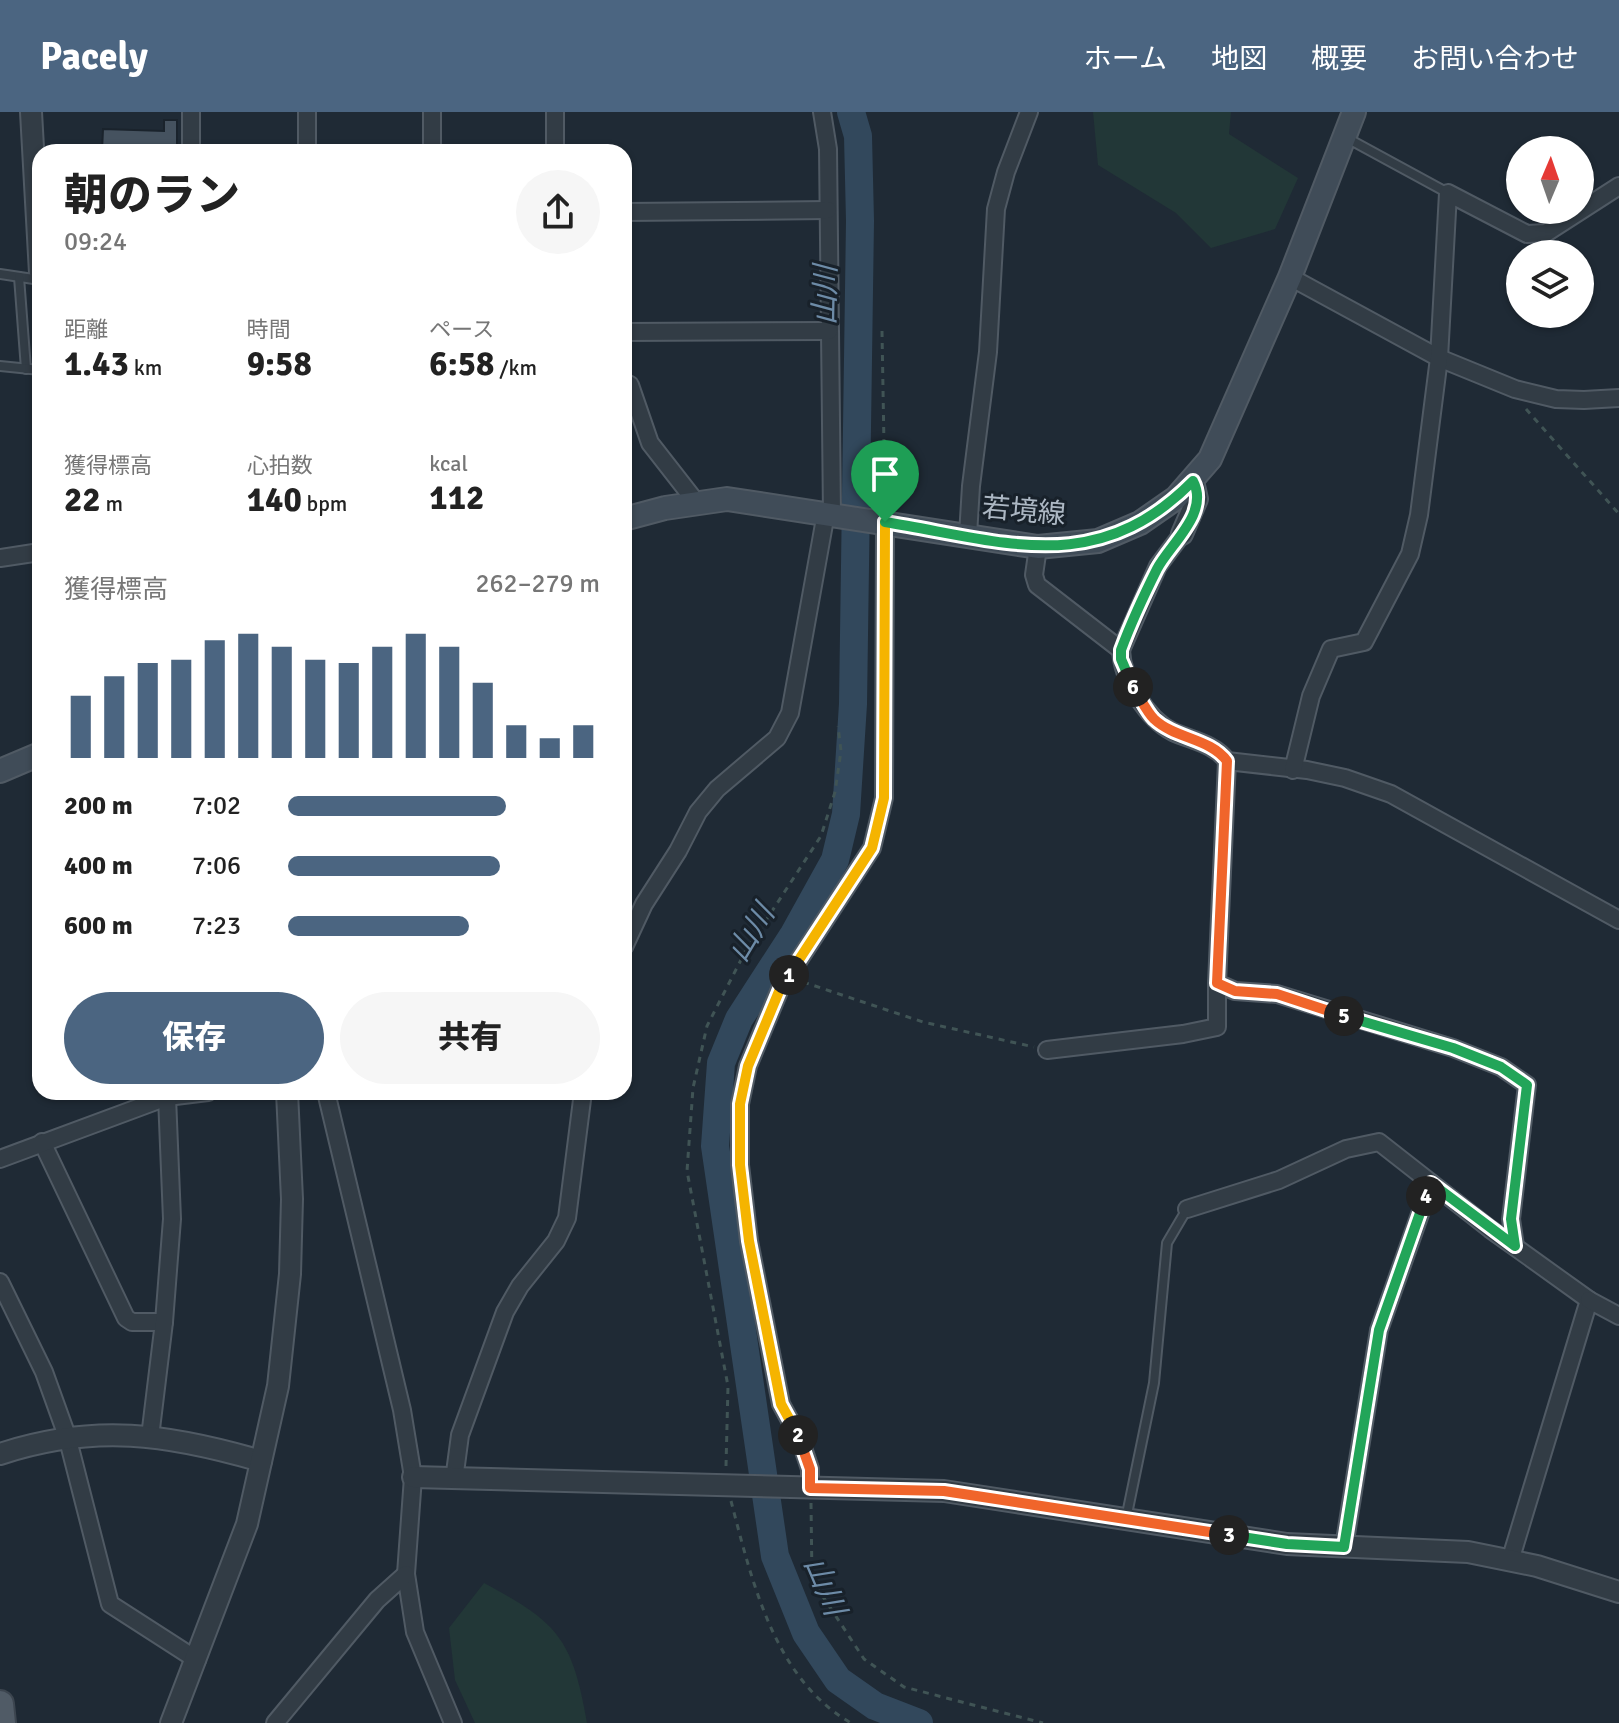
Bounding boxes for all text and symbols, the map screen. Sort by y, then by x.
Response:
text: Pacely [40,33,148,80]
text: ホーム [1084,42,1167,76]
text: 地図 [1211,42,1267,76]
text: 概要 [1311,42,1367,76]
text: お問い合わせ [1411,42,1579,76]
north arrow [1506,136,1594,224]
map controls [1506,136,1594,328]
text: 朝のラン [64,169,240,223]
button: share [516,170,600,254]
text: 09:24 [64,226,127,258]
button: layers [1506,240,1594,328]
water label: 山川 [806,262,845,325]
text: 距離 [64,316,108,343]
text: 時間 [247,316,291,343]
text: ペース [429,316,494,343]
text: 1.43 [64,343,129,385]
text: 9:58 [247,343,312,385]
text: 6:58 [429,343,494,385]
text: km [129,354,162,381]
text: /km [494,354,537,381]
pin [851,440,919,522]
text: kcal [429,450,468,477]
text: 獲得標高 [64,452,152,479]
text: 心拍数 [247,452,313,479]
icon: arrive [863,452,907,496]
text: 112 [429,477,484,519]
text: 22 [64,479,101,521]
text: 140 [247,479,302,521]
text: m [101,490,123,517]
text: bpm [302,490,347,517]
street label: 若境線 [981,490,1067,532]
text: 262–279 m [476,568,600,600]
text: 獲得標高 [64,574,168,606]
pin: 6 [1113,667,1153,707]
text: 6 [1127,673,1139,700]
text: 200 m [64,790,133,822]
text: 7:02 [192,790,241,822]
text: 400 m [64,850,133,882]
text: 7:06 [192,850,241,882]
water label: 山川 [720,895,784,969]
text: 600 m [64,910,133,942]
text: 7:23 [192,910,241,942]
pin: 1 [769,955,809,995]
text: 1 [783,961,795,988]
button: 保存 [64,992,324,1084]
button: 共有 [340,992,600,1084]
pin: 5 [1324,996,1364,1036]
text: 5 [1338,1002,1350,1029]
pin: 4 [1406,1176,1446,1216]
text: 4 [1420,1182,1432,1209]
pin: 2 [778,1415,818,1455]
text: 2 [792,1421,804,1448]
pin: 3 [1209,1515,1249,1555]
text: 3 [1223,1521,1235,1548]
water label: 山川 [796,1551,854,1624]

